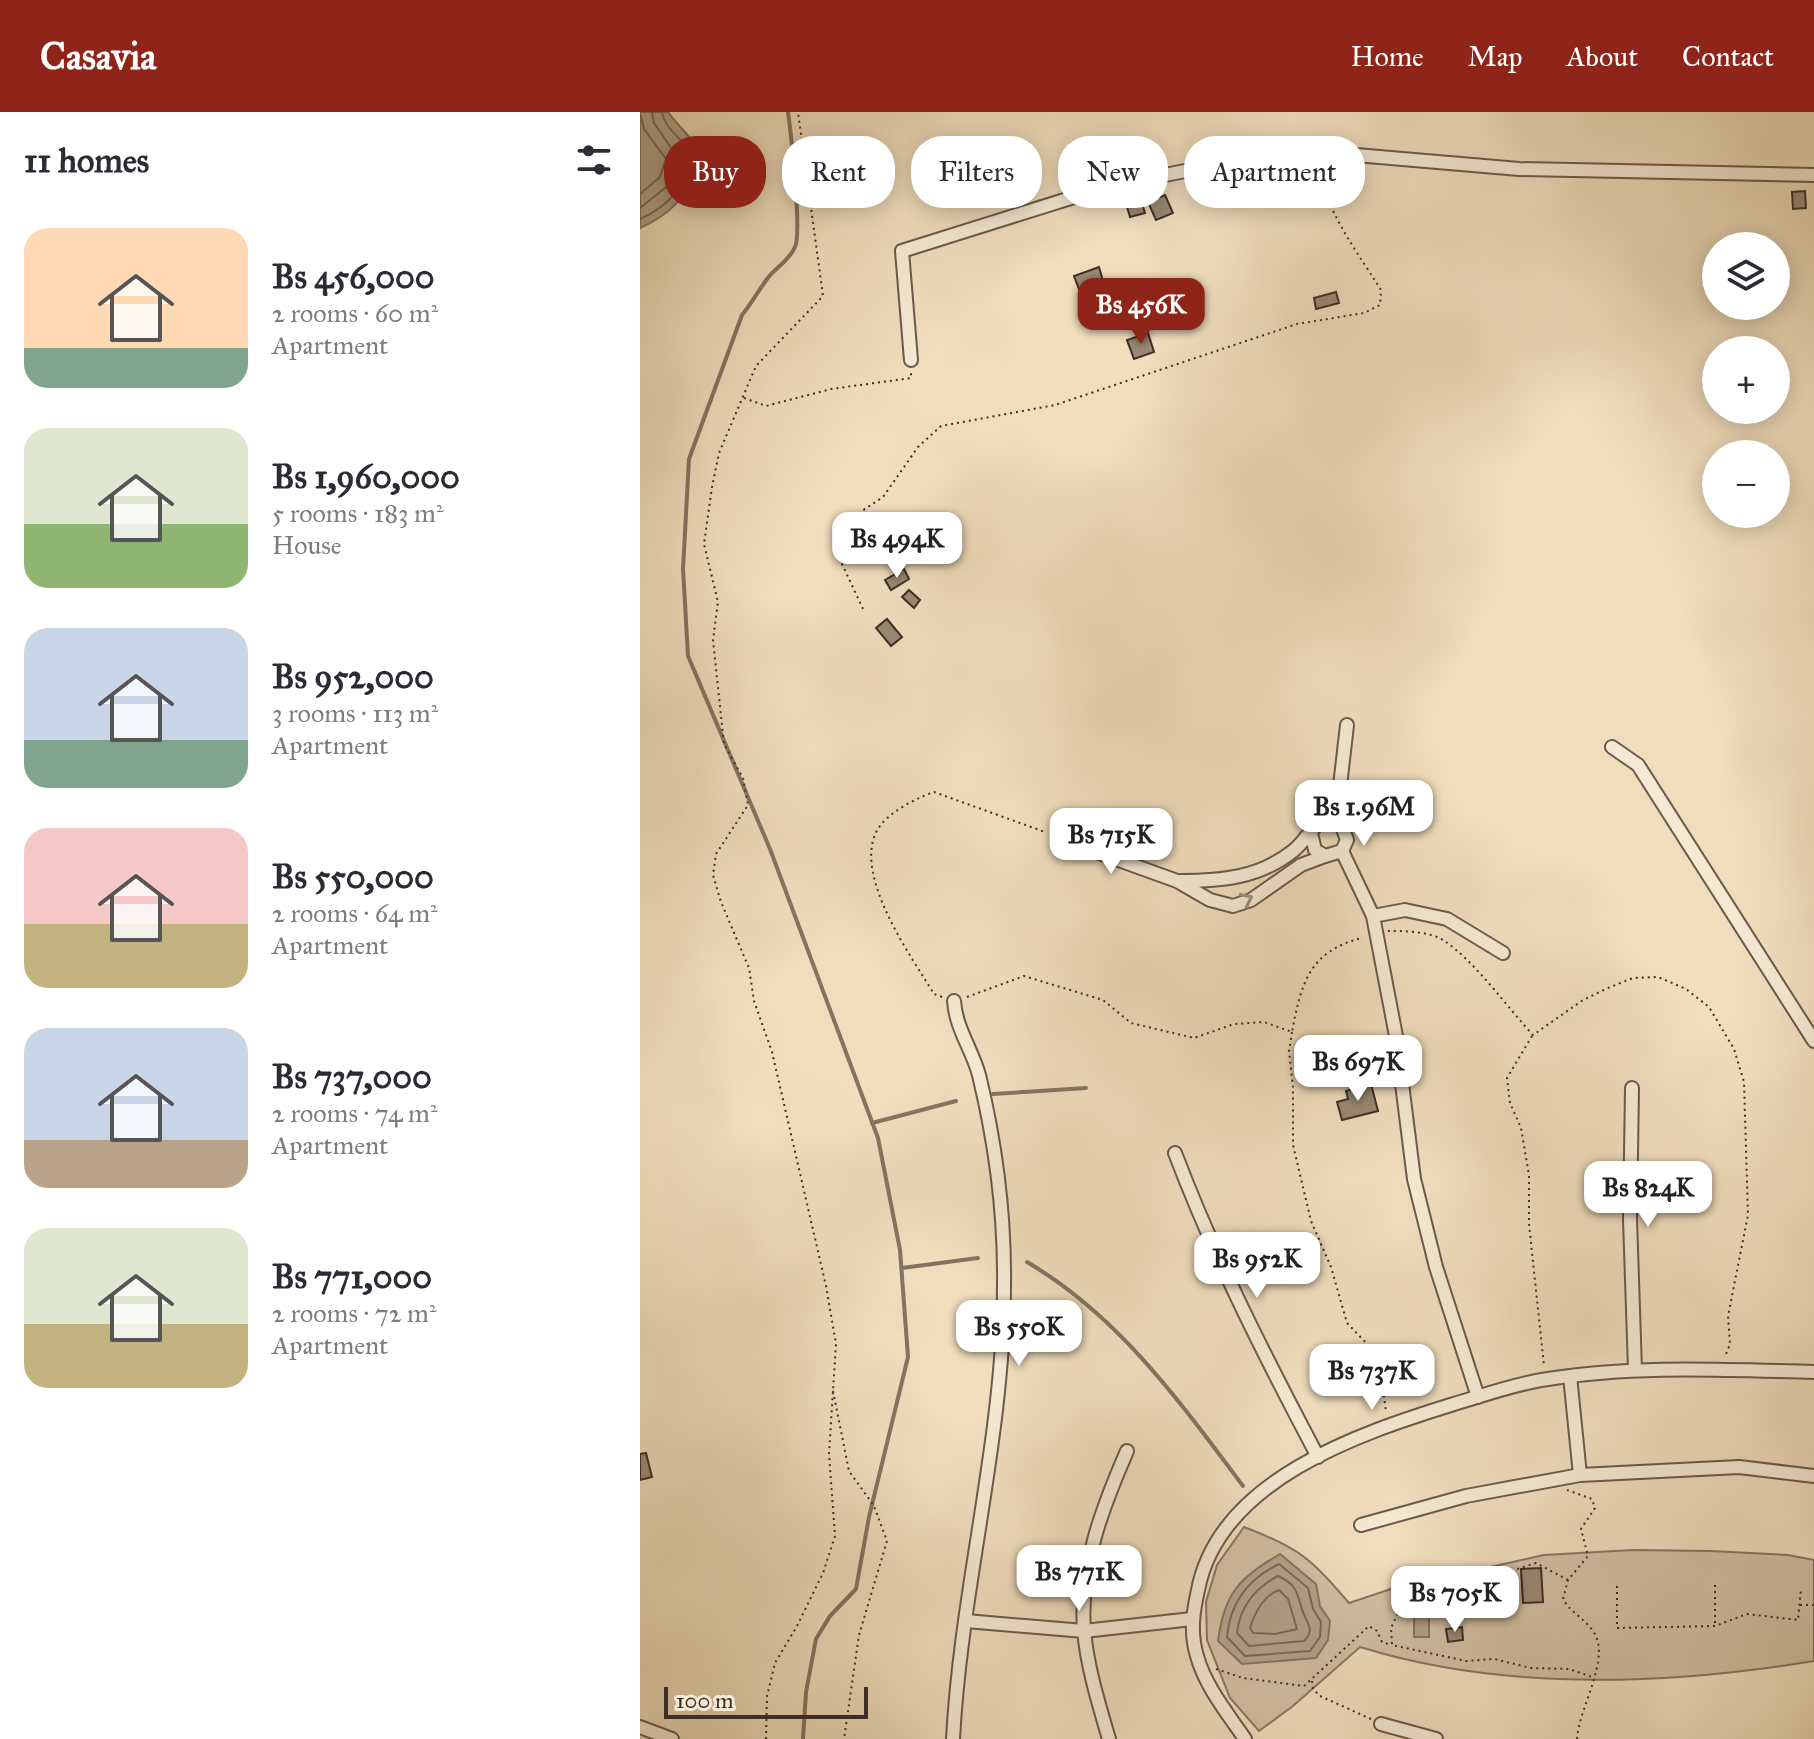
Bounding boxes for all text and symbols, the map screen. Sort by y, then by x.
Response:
text: Casavia [40,33,156,79]
text: Home [1351,39,1424,74]
text: Map [1468,39,1522,74]
text: About [1566,39,1638,74]
text: Contact [1682,39,1774,74]
chip: Buy [664,136,766,208]
chip: Rent [782,136,895,208]
chip: Filters [911,136,1042,208]
chip: New [1058,136,1168,208]
chip: Apartment [1184,136,1365,208]
icon: filters [572,138,616,182]
text: 11 homes [24,140,149,181]
map controls [1702,232,1790,528]
button: layers [1702,232,1790,320]
text: Bs 456,000 [272,256,435,297]
icon: home [88,260,184,356]
pin: Bs 456K [1067,278,1215,346]
text: Bs 456K [1096,288,1186,320]
text: 2 rooms · 60 m² [272,297,438,329]
text: Apartment [272,329,388,361]
button: + [1702,336,1790,424]
button: − [1702,440,1790,528]
text: Bs 1,960,000 [272,456,460,497]
icon: home [88,460,184,556]
text: 5 rooms · 183 m² [272,497,444,529]
pin: Bs 494K [823,512,971,580]
text: Bs 494K [850,522,944,554]
text: House [272,529,342,561]
text: Bs 952,000 [272,656,434,697]
icon: home [88,660,184,756]
text: 3 rooms · 113 m² [272,697,438,729]
text: Apartment [272,729,388,761]
pin: Bs 1.96M [1281,780,1447,848]
text: Bs 1.96M [1313,790,1415,822]
pin: Bs 715K [1037,808,1185,876]
text: Bs 715K [1068,818,1154,850]
text: Bs 550,000 [272,856,434,897]
icon: home [88,860,184,956]
one-way arrow [1239,894,1254,909]
text: 2 rooms · 64 m² [272,897,438,929]
text: Apartment [272,929,388,961]
pin: Bs 697K [1284,1035,1432,1103]
text: Bs 697K [1312,1045,1404,1077]
text: Bs 737,000 [272,1056,432,1097]
icon: home [88,1060,184,1156]
text: 2 rooms · 74 m² [272,1097,438,1129]
text: Apartment [272,1129,388,1161]
pin: Bs 824K [1574,1161,1722,1229]
text: Bs 824K [1602,1171,1694,1203]
pin: Bs 952K [1183,1232,1331,1300]
text: Bs 952K [1212,1242,1302,1274]
text: Bs 771,000 [272,1256,432,1297]
icon: home [88,1260,184,1356]
text: 2 rooms · 72 m² [272,1297,436,1329]
pin: Bs 550K [945,1300,1093,1368]
text: Bs 550K [974,1310,1064,1342]
text: Apartment [272,1329,388,1361]
pin: Bs 737K [1298,1344,1446,1412]
text: Bs 737K [1328,1354,1416,1386]
pin: Bs 771K [1005,1545,1153,1613]
text: Bs 771K [1035,1555,1123,1587]
pin: Bs 705K [1381,1566,1529,1634]
text: Bs 705K [1409,1576,1501,1608]
scale bar [664,1683,868,1719]
text: 100 m [676,1687,733,1714]

